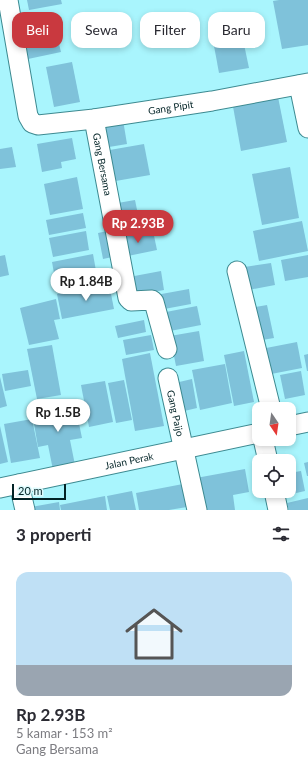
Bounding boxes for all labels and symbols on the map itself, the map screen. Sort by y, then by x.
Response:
street label: Gang Pipit [147,98,195,117]
street label: Gang Bersama [91,132,114,197]
pin: Rp 2.93B [97,210,179,244]
pin: Rp 1.84B [45,268,127,302]
street label: Gang Paijo [165,389,187,438]
pin: Rp 1.5B [21,399,95,433]
north arrow [252,402,296,446]
street label: Jalan Perak [104,449,155,472]
scale bar [12,482,66,501]

